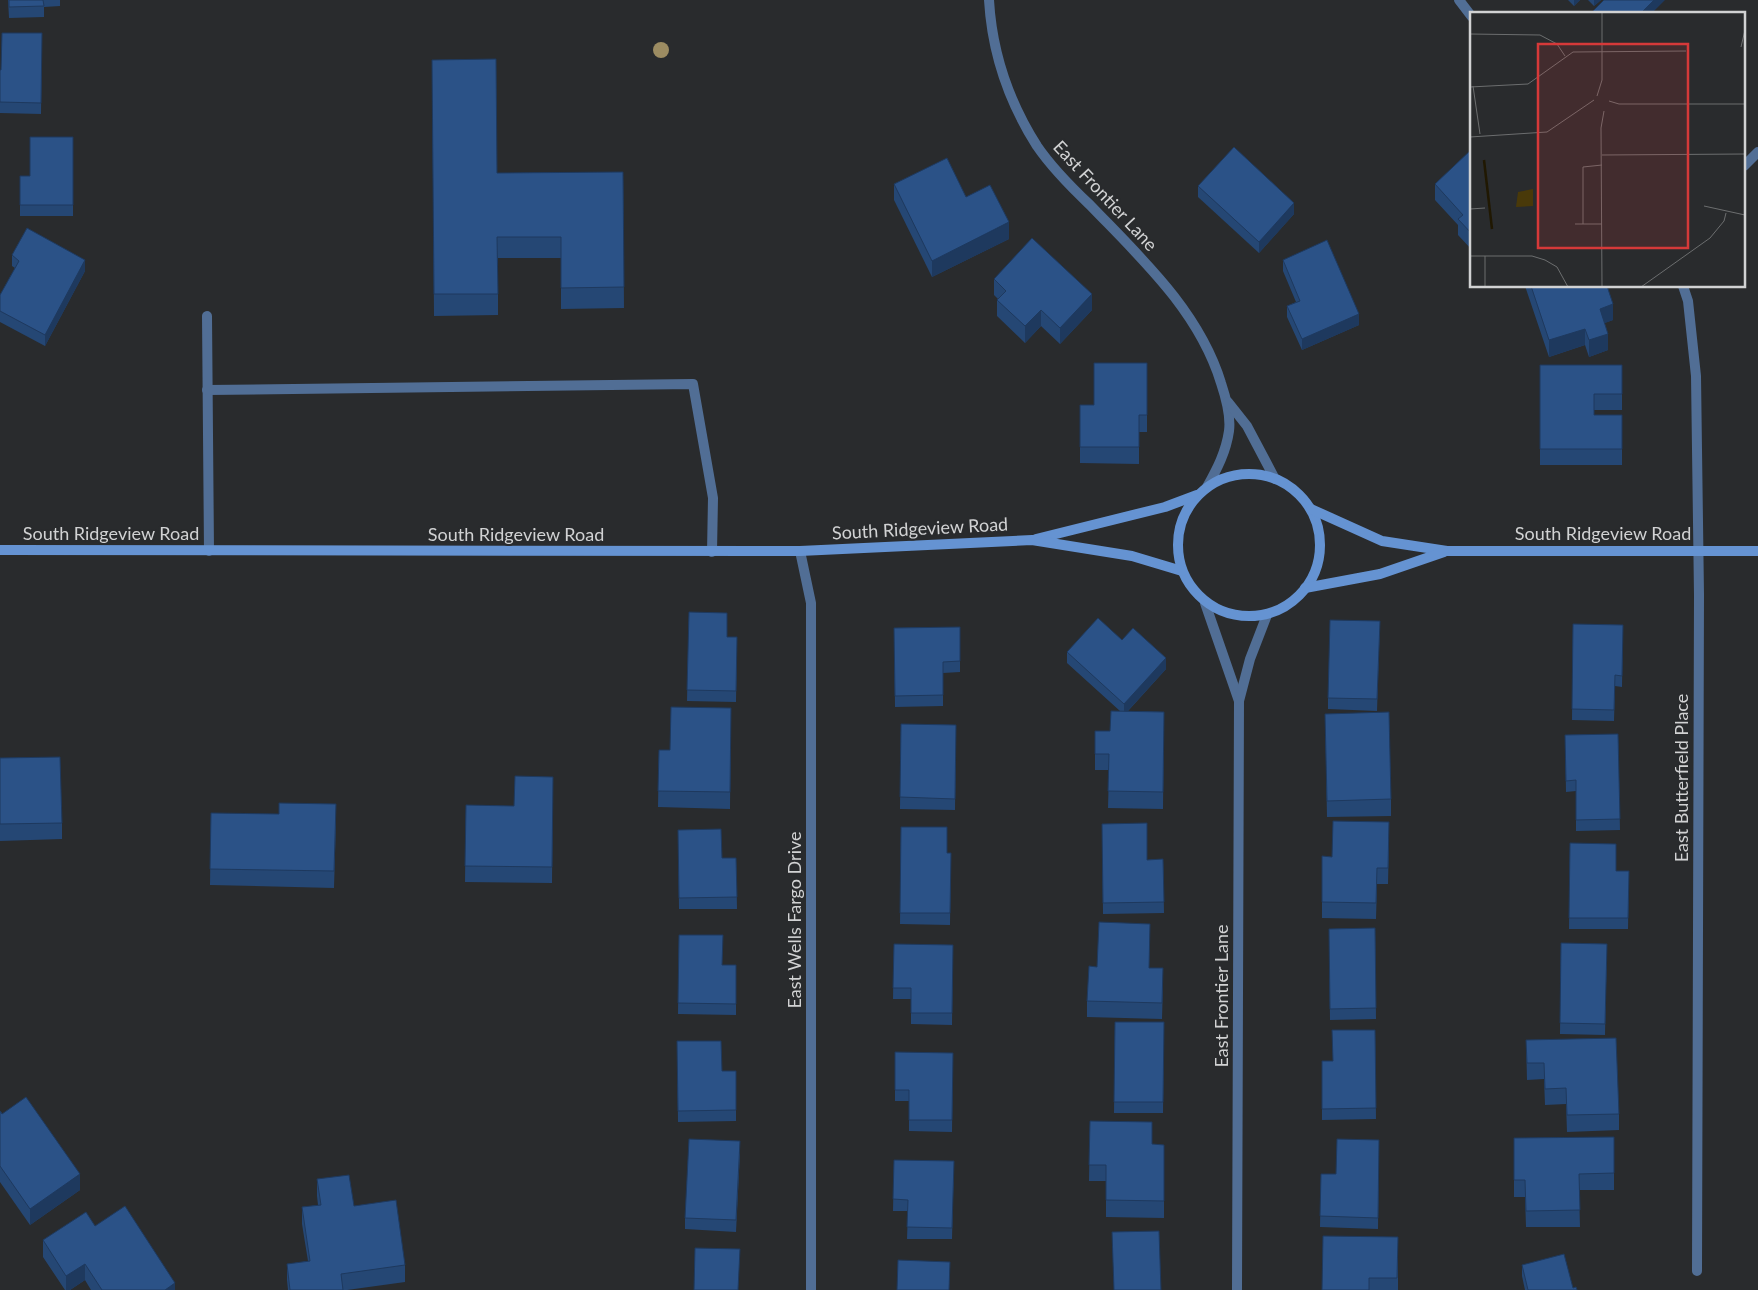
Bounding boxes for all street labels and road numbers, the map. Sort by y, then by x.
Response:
street label: East Frontier Lane [1049,136,1163,255]
street label: South Ridgeview Road [831,512,1009,544]
street label: South Ridgeview Road [23,522,199,544]
street label: South Ridgeview Road [1515,522,1691,544]
street label: South Ridgeview Road [428,523,604,545]
street label: East Butterfield Place [1670,694,1692,862]
street label: East Wells Fargo Drive [783,831,805,1009]
street label: East Frontier Lane [1210,925,1232,1067]

